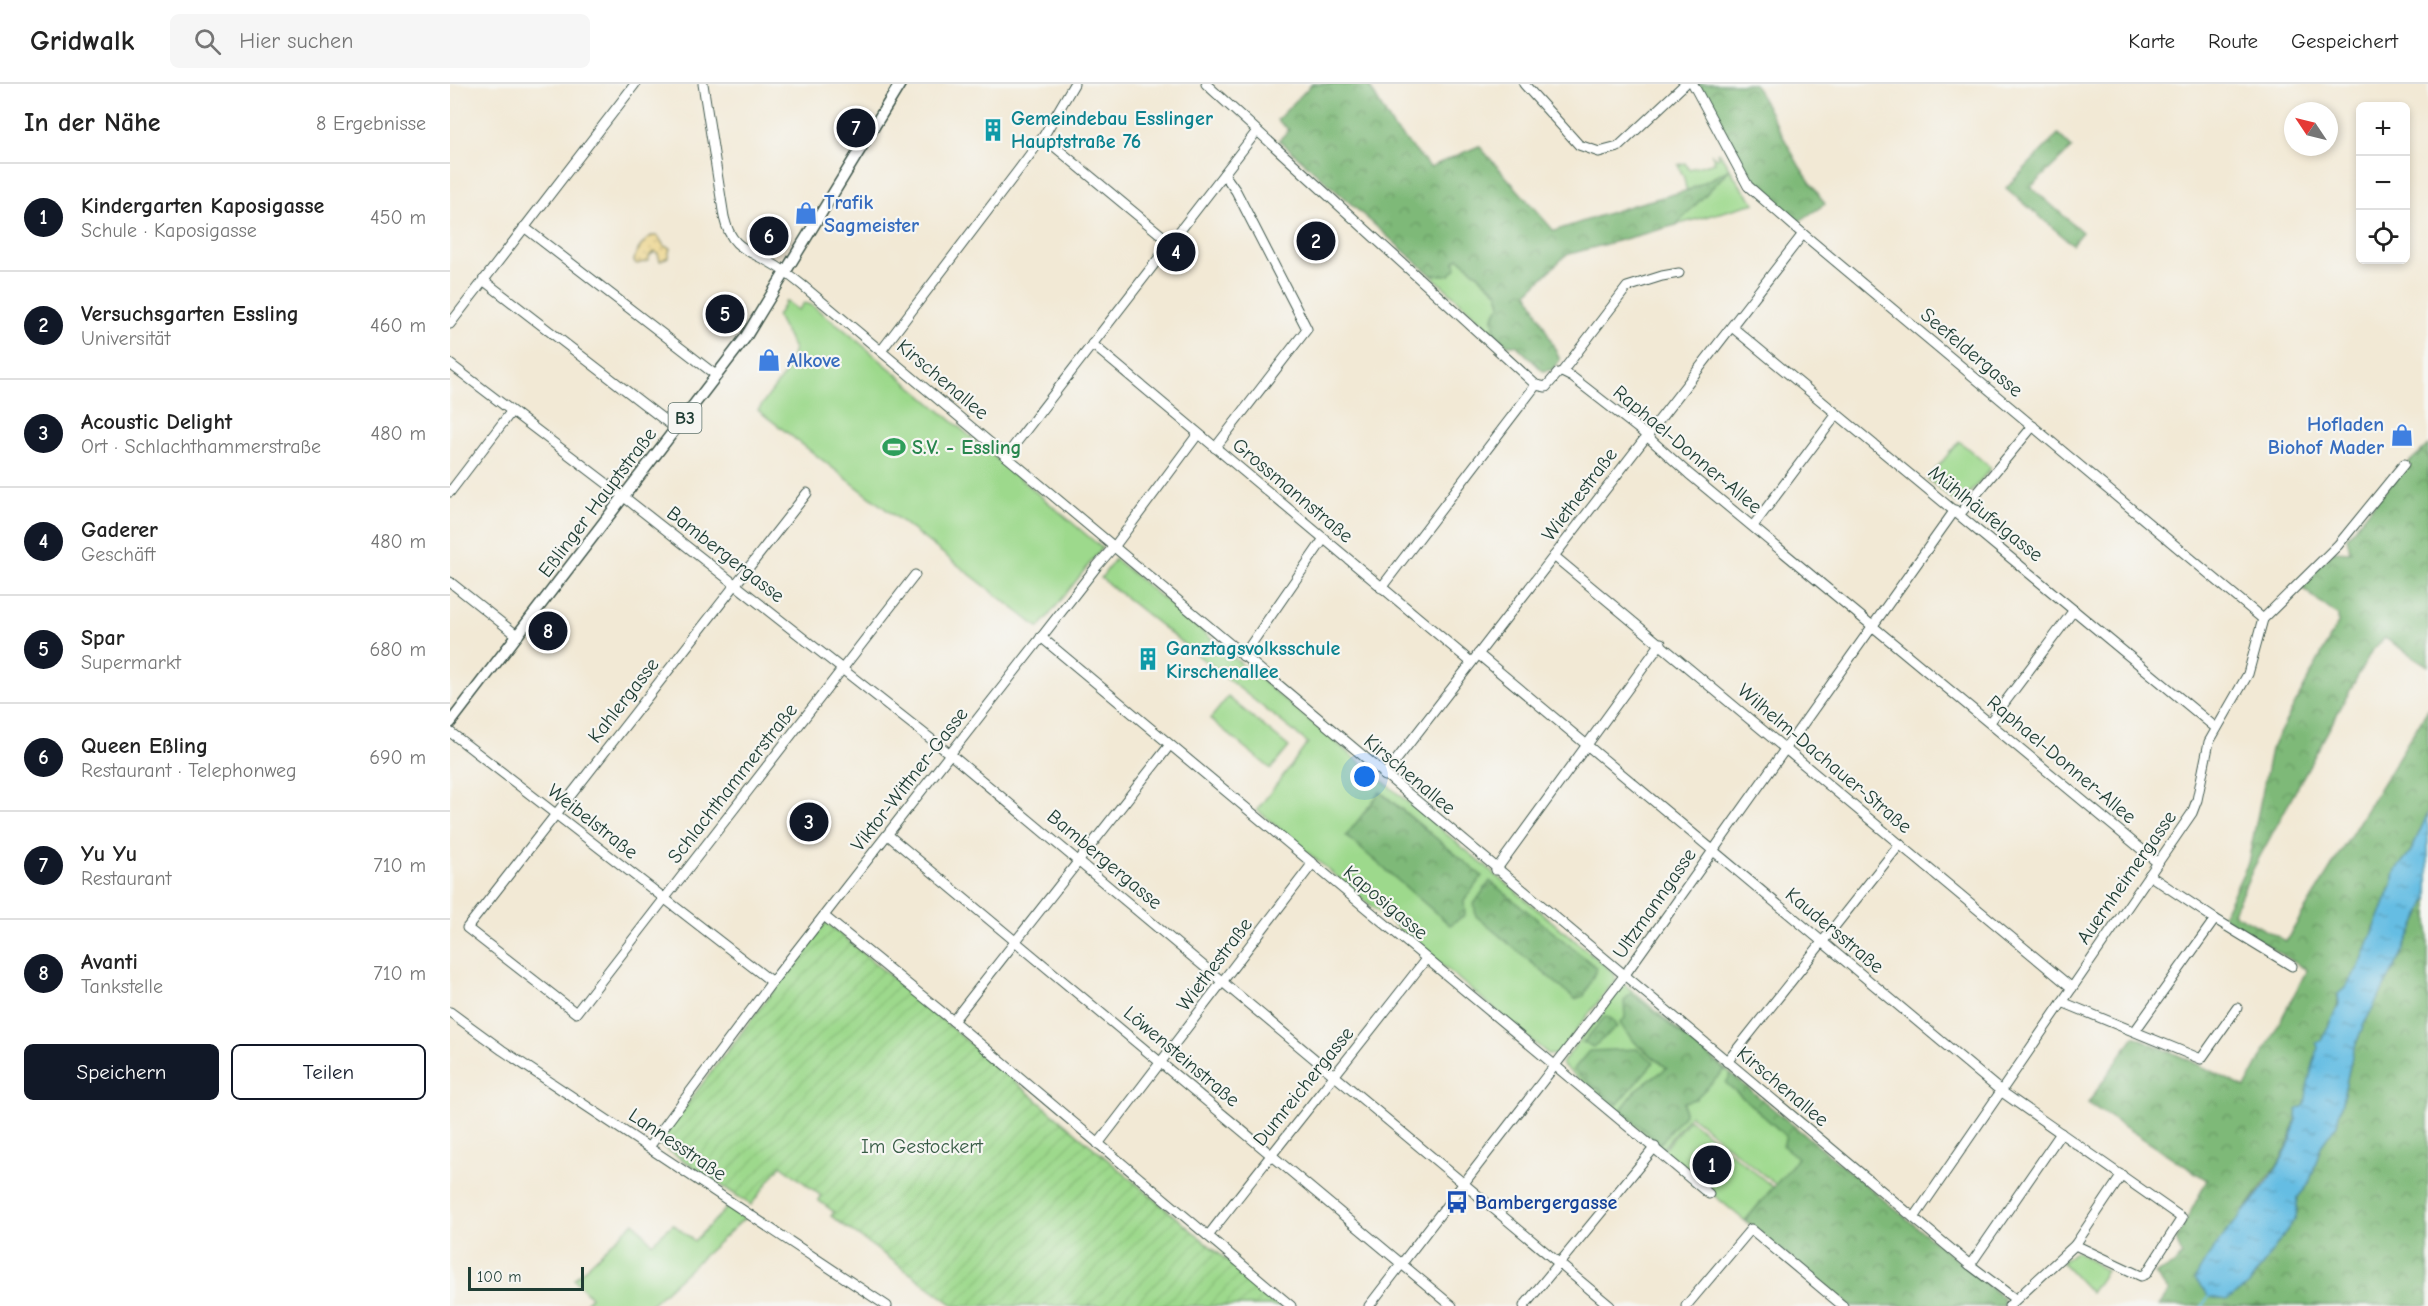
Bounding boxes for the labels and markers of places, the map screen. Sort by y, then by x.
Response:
pin: 7 [836,106,876,150]
place label: Gemeindebau Esslinger Hauptstraße 76 [1011,107,1213,153]
building icon: Gemeindebau Esslinger Hauptstraße 76 [980,117,1006,143]
place label: Trafik Sagmeister [824,191,919,237]
shop icon: Trafik Sagmeister [793,200,819,226]
pin: 6 [750,214,788,258]
pin: 2 [1296,218,1336,264]
pin: 4 [1156,230,1196,274]
pin: 5 [706,292,744,336]
shop icon: Alkove [756,347,782,373]
place label: Alkove [787,349,841,372]
place label: Hofladen Biohof Mader [2268,413,2384,459]
shop icon: Hofladen Biohof Mader [2389,422,2415,448]
sports icon: S.V. - Essling [881,434,907,460]
place label: S.V. - Essling [912,436,1022,459]
pin: 8 [528,608,568,654]
place label: Ganztagsvolksschule Kirschenallee [1166,637,1340,683]
building icon: Ganztagsvolksschule Kirschenallee [1135,646,1161,672]
pin: 3 [790,800,828,844]
pin: 1 [1692,1142,1732,1188]
bus stop icon: Bambergergasse [1444,1189,1470,1215]
place label: Bambergergasse [1475,1191,1617,1214]

